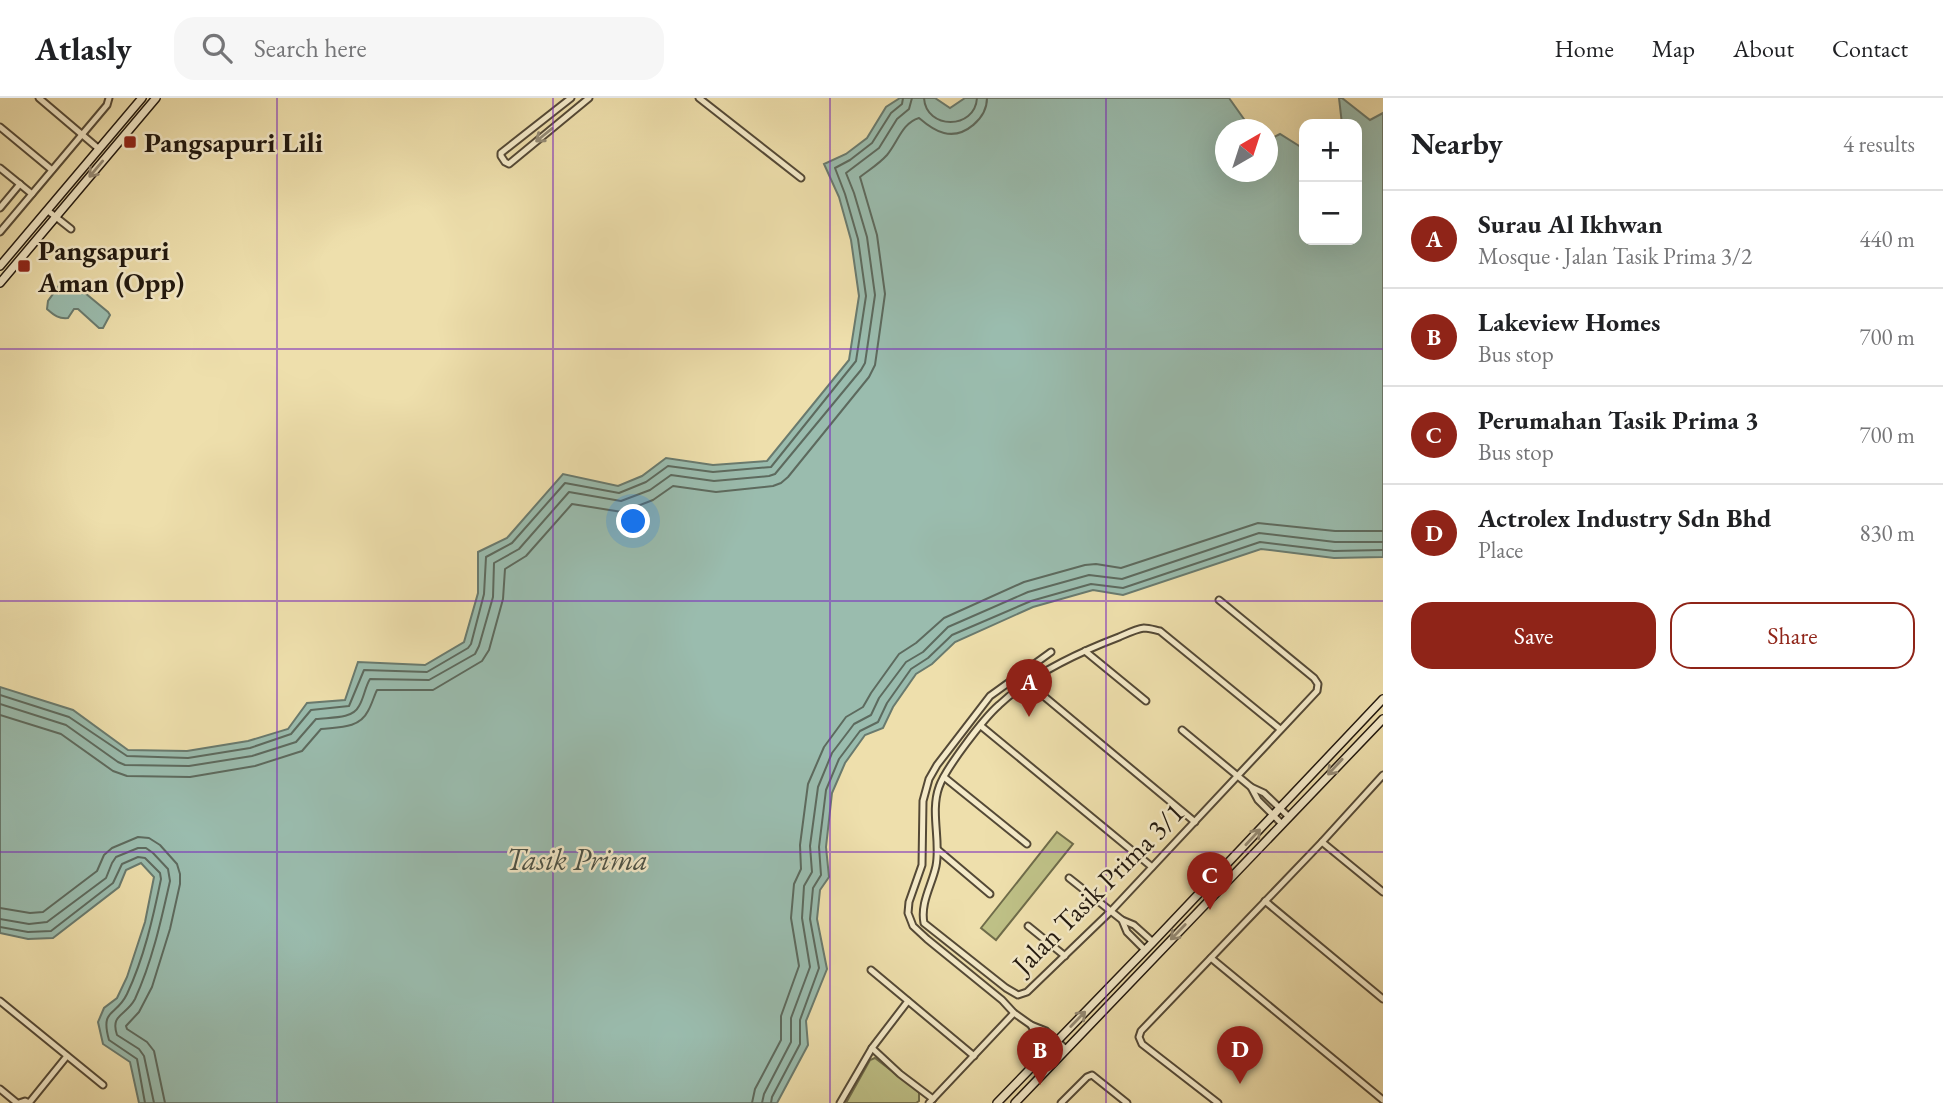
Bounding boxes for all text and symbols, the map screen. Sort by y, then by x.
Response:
search box [174,17,664,80]
text: Atlasly [35,27,132,70]
icon: search [198,29,236,67]
text: Search here [254,31,367,65]
text: Home [1554,33,1614,64]
text: Map [1652,33,1695,64]
text: About [1733,33,1794,64]
text: Contact [1832,33,1908,64]
north arrow [1215,119,1278,182]
map controls [1299,119,1362,245]
button: + [1299,119,1362,182]
place label: Pangsapuri Lili [144,124,323,160]
text: Nearby [1411,124,1503,163]
one-way arrow [535,127,553,143]
text: 4 results [1843,129,1915,159]
marker: Pangsapuri Lili [122,134,138,150]
one-way arrow [88,160,104,178]
button: − [1299,182,1362,245]
text: Surau Al Ikhwan [1478,207,1663,241]
text: A [1426,224,1442,254]
text: 440 m [1859,224,1915,254]
place label: Pangsapuri Aman (Opp) [37,232,184,300]
text: Mosque · Jalan Tasik Prima 3/2 [1478,241,1752,271]
marker: Pangsapuri Aman (Opp) [16,258,32,274]
text: Lakeview Homes [1478,305,1660,339]
text: B [1427,322,1441,352]
text: 700 m [1859,322,1915,352]
text: Bus stop [1478,339,1554,369]
text: Perumahan Tasik Prima 3 [1478,403,1759,437]
text: C [1426,420,1442,450]
text: 700 m [1859,420,1915,450]
text: Bus stop [1478,437,1554,467]
text: Actrolex Industry Sdn Bhd [1478,501,1771,535]
your location [616,504,650,538]
text: D [1425,518,1443,548]
text: 830 m [1859,518,1915,548]
text: Place [1478,535,1523,565]
button: Save [1411,602,1656,669]
button: Share [1670,602,1915,669]
pin: A [1006,659,1052,717]
one-way arrow [1327,758,1344,775]
street label: Jalan Tasik Prima 3/1 [1003,794,1192,983]
one-way arrow [1244,828,1261,845]
water label: Tasik Prima [506,840,648,879]
pin: C [1187,852,1233,910]
one-way arrow [1169,923,1186,940]
one-way arrow [1070,1010,1087,1027]
pin: D [1217,1026,1263,1084]
pin: B [1017,1027,1063,1085]

